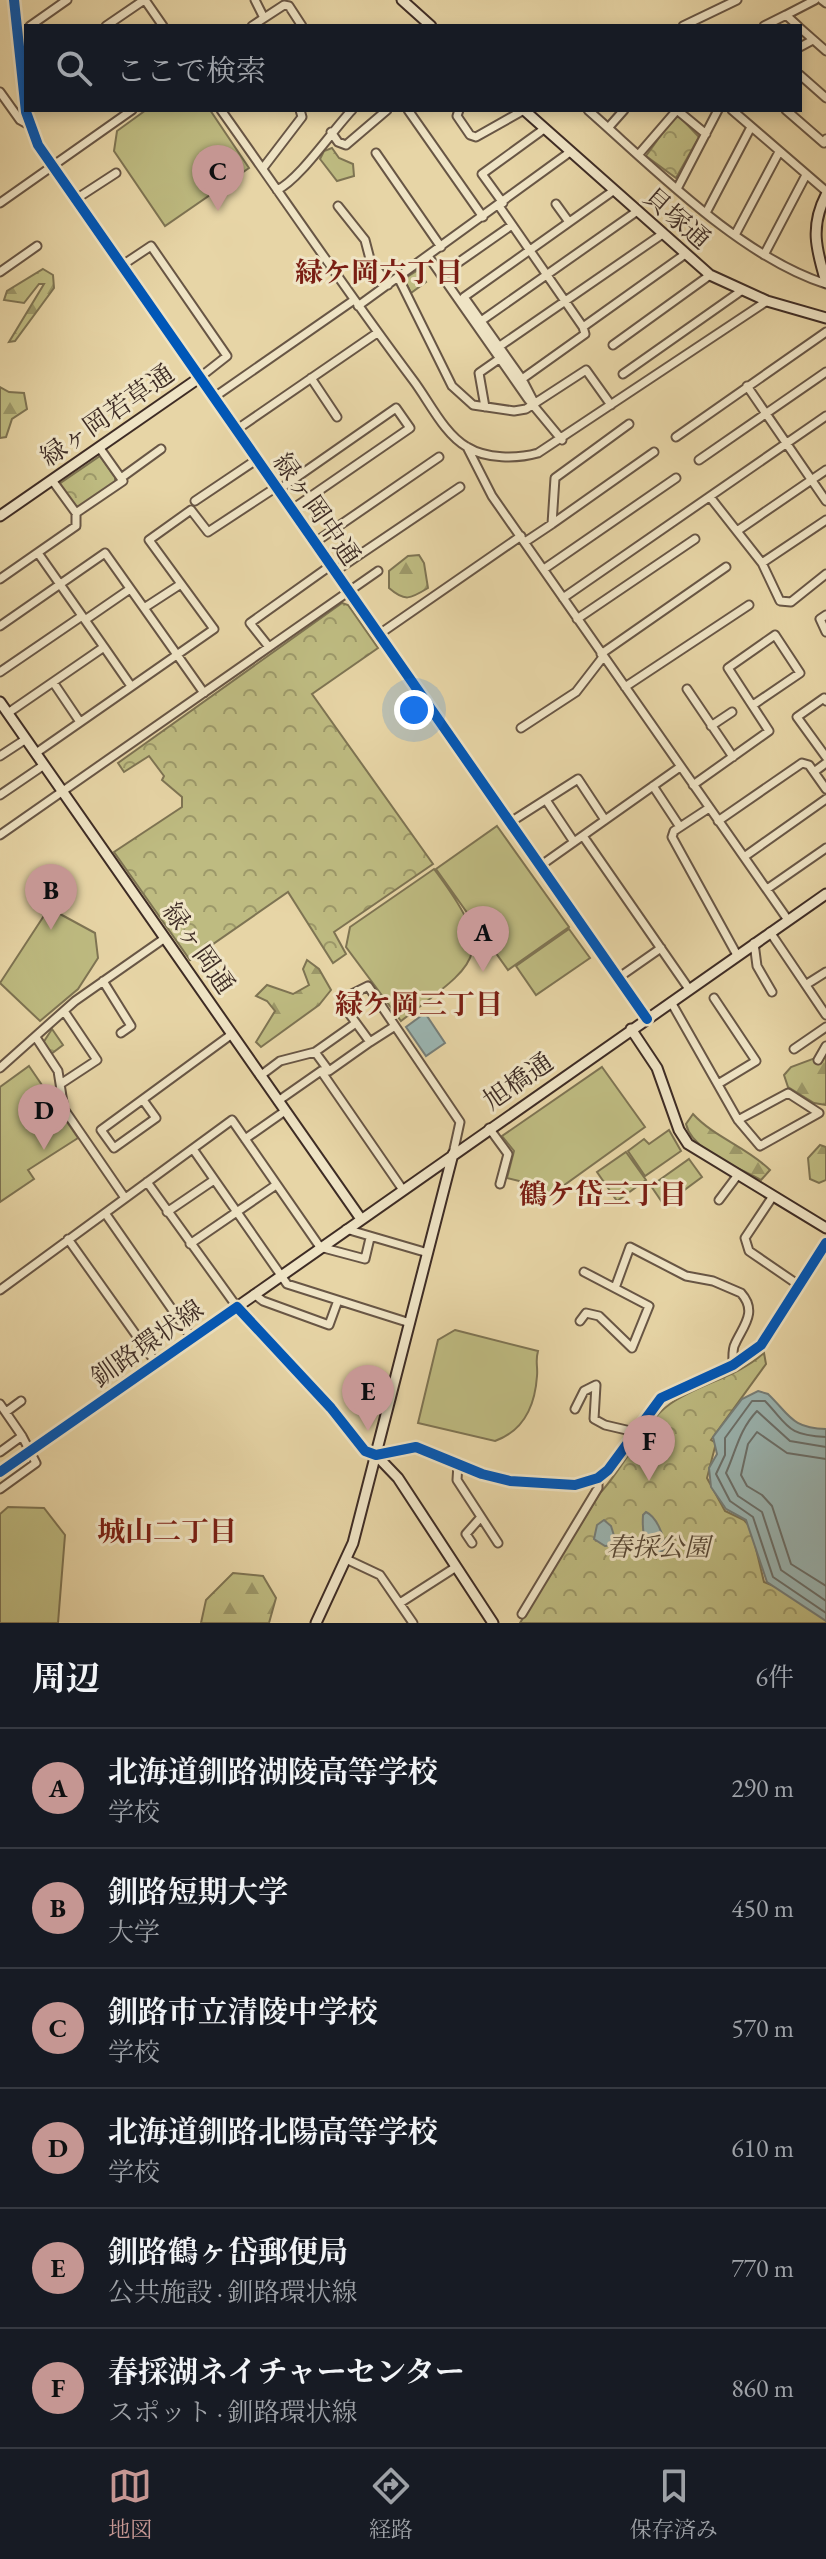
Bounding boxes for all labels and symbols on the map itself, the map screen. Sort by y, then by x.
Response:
pin: C [192,145,244,211]
street label: 貝塚通 [636,180,718,256]
district label: 緑ケ岡六丁目 [295,254,463,290]
street label: 緑ヶ岡若草通 [33,356,181,474]
street label: 緑ヶ岡中通 [266,446,368,572]
your location [394,690,434,730]
pin: B [25,864,77,930]
street label: 緑ヶ岡通 [155,896,243,1000]
pin: A [457,906,509,972]
district label: 緑ケ岡三丁目 [335,986,503,1022]
street label: 旭橋通 [476,1045,560,1117]
pin: D [18,1084,70,1150]
district label: 鶴ケ岱三丁目 [519,1176,687,1212]
street label: 釧路環状線 [84,1292,210,1394]
pin: E [342,1365,394,1431]
pin: F [623,1415,675,1481]
district label: 城山二丁目 [97,1513,237,1549]
park label: 春採公園 [606,1530,714,1564]

